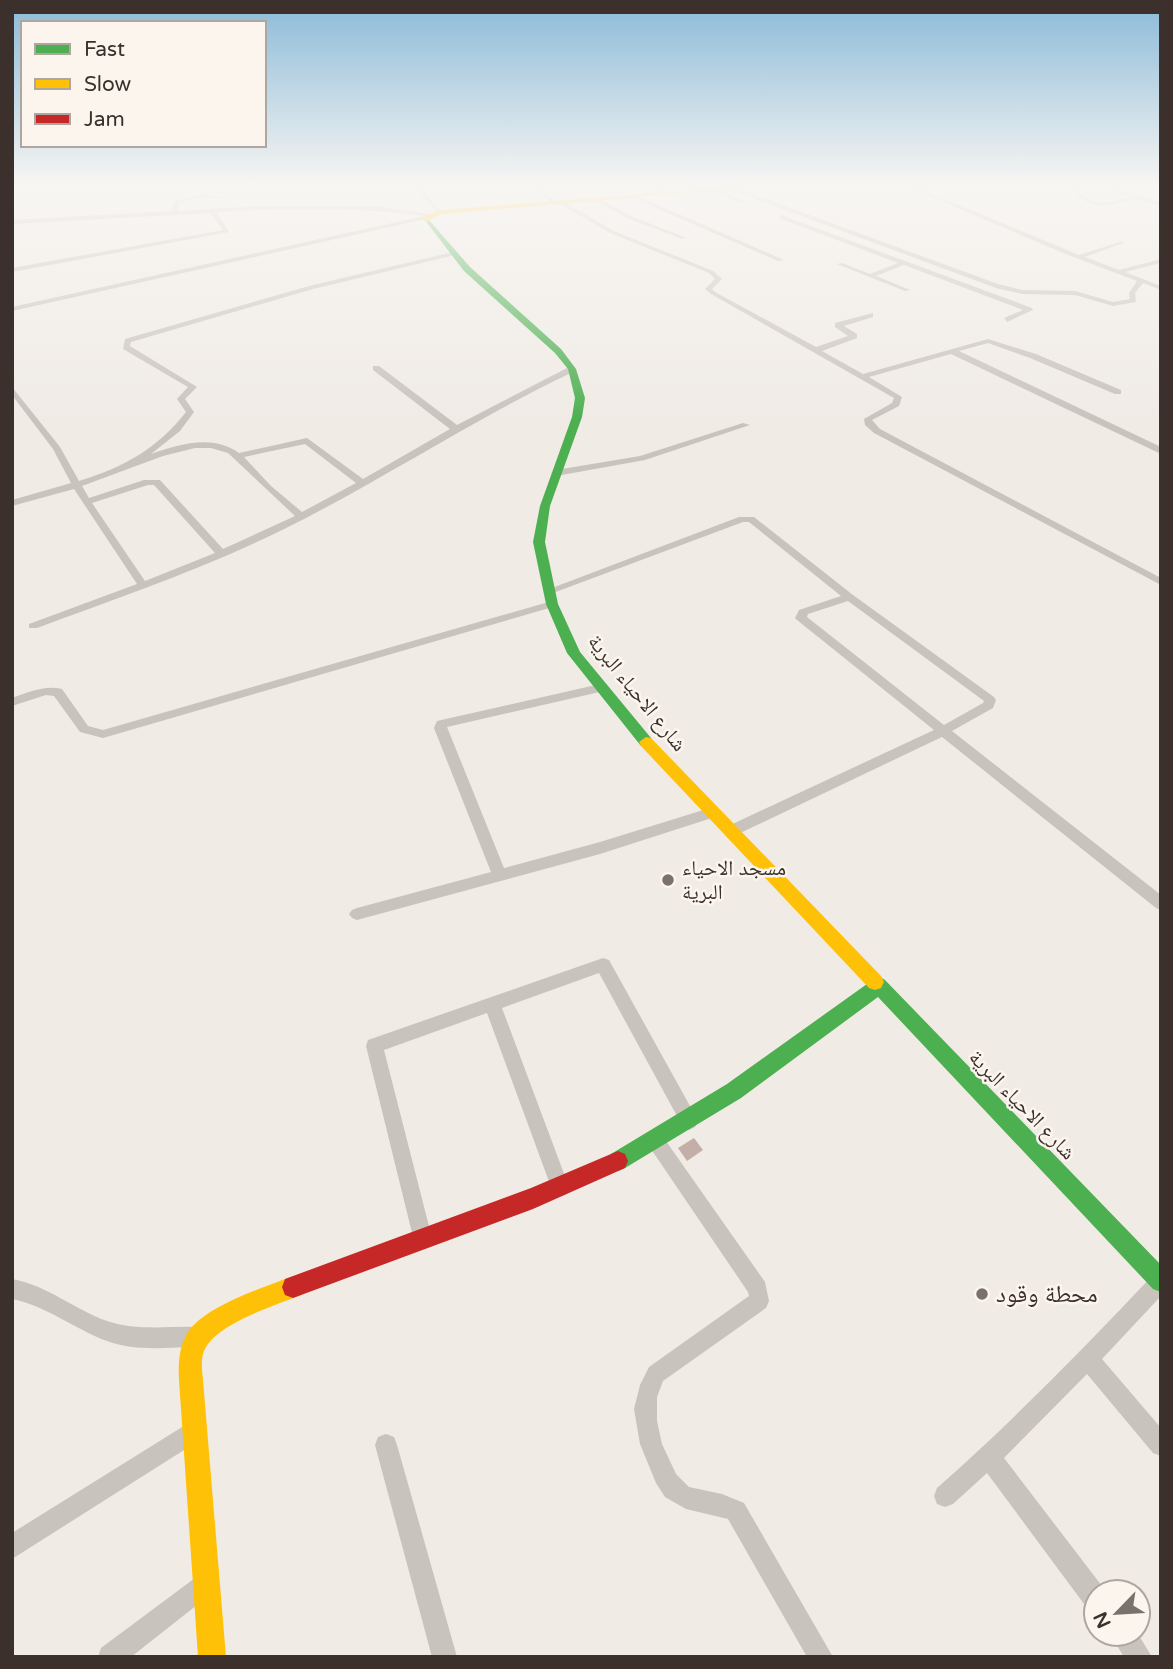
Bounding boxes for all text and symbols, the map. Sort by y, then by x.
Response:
legend [21,21,266,147]
text: Fast [84,37,125,62]
text: Slow [84,72,132,97]
text: Jam [84,107,125,132]
street label: شارع الاحياء البرية [582,630,692,756]
place label: مسجد الاحياء البرية [682,856,786,905]
marker: مسجد الاحياء البرية [660,872,676,888]
street label: شارع الاحياء البرية [963,1045,1081,1165]
place label: محطة وقود [996,1280,1098,1309]
marker: محطة وقود [974,1286,990,1302]
north arrow [1082,1578,1152,1648]
text: N [1089,1608,1116,1631]

